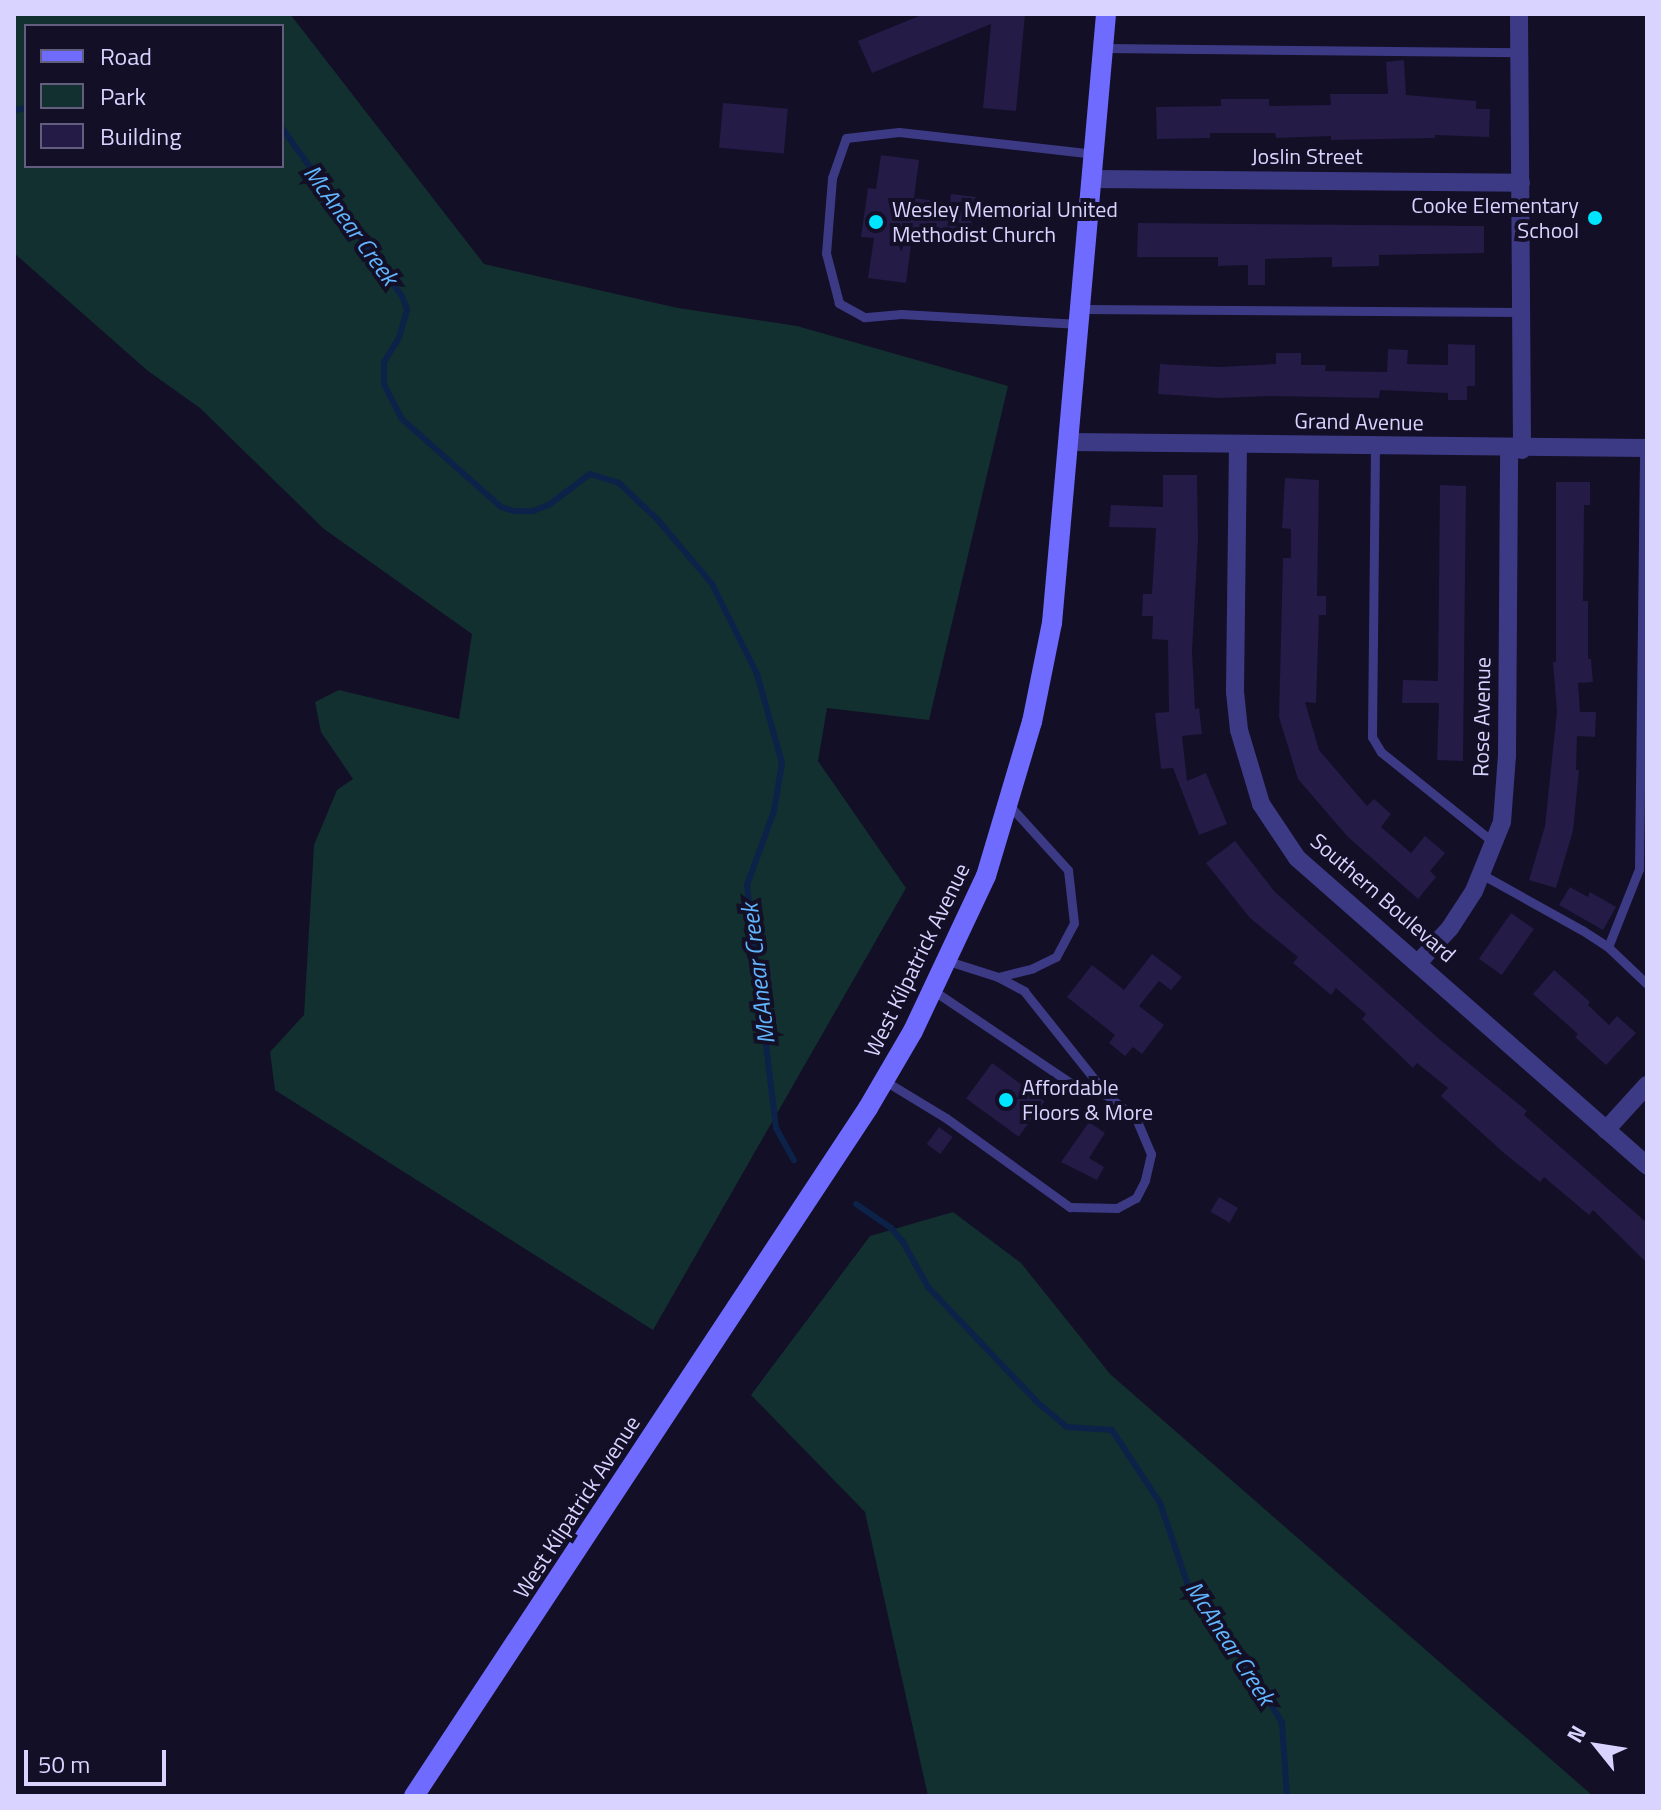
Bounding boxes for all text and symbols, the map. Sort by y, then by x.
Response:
legend [24,24,284,168]
text: Road [100,38,152,74]
text: Park [100,78,146,114]
text: Building [100,118,182,154]
street label: Joslin Street [1251,144,1363,170]
water label: McAnear Creek [298,159,404,291]
place label: Cooke Elementary School [1411,192,1579,244]
place label: Wesley Memorial United Methodist Church [892,196,1118,248]
marker: Cooke Elementary School [1586,209,1604,227]
marker: Wesley Memorial United Methodist Church [867,213,885,231]
street label: Grand Avenue [1294,408,1424,436]
street label: Rose Avenue [1468,657,1496,777]
street label: Southern Boulevard [1305,828,1461,968]
street label: West Kilpatrick Avenue [859,859,975,1061]
water label: McAnear Creek [735,902,781,1046]
place label: Affordable Floors & More [1022,1074,1153,1126]
marker: Affordable Floors & More [997,1091,1015,1109]
street label: West Kilpatrick Avenue [508,1411,646,1603]
water label: McAnear Creek [1179,1576,1281,1710]
north arrow [1557,1706,1637,1786]
text: N [1558,1719,1595,1749]
scale bar [28,1734,170,1784]
text: 50 m [38,1746,90,1782]

